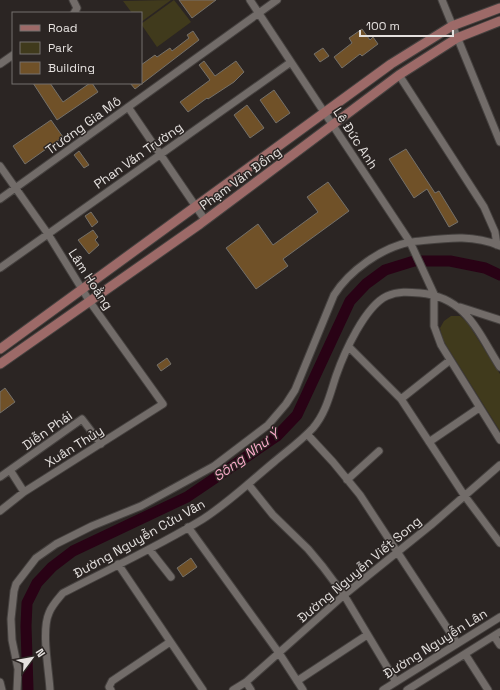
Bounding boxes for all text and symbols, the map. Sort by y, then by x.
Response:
legend [12,12,142,84]
scale bar [360,12,453,38]
text: 100 m [366,18,400,34]
text: Road [48,20,77,36]
text: Park [48,40,73,56]
text: Building [48,60,95,76]
street label: Trương Gia Mô [42,92,125,159]
street label: Lê Đức Anh [329,104,382,172]
street label: Phan Văn Trường [91,118,186,192]
street label: Phạm Văn Đồng [196,143,285,214]
street label: Lâm Hoằng [65,246,117,313]
street label: Diễn Phái [19,407,76,454]
street label: Xuân Thủy [42,422,107,471]
water label: Sông Như Ý [209,424,285,485]
street label: Đường Nguyễn Cửu Vân [71,495,208,582]
street label: Đường Nguyễn Viết Song [294,512,425,626]
street label: Đường Nguyễn Lân [380,605,490,682]
north arrow [12,638,52,678]
text: N [33,646,48,660]

